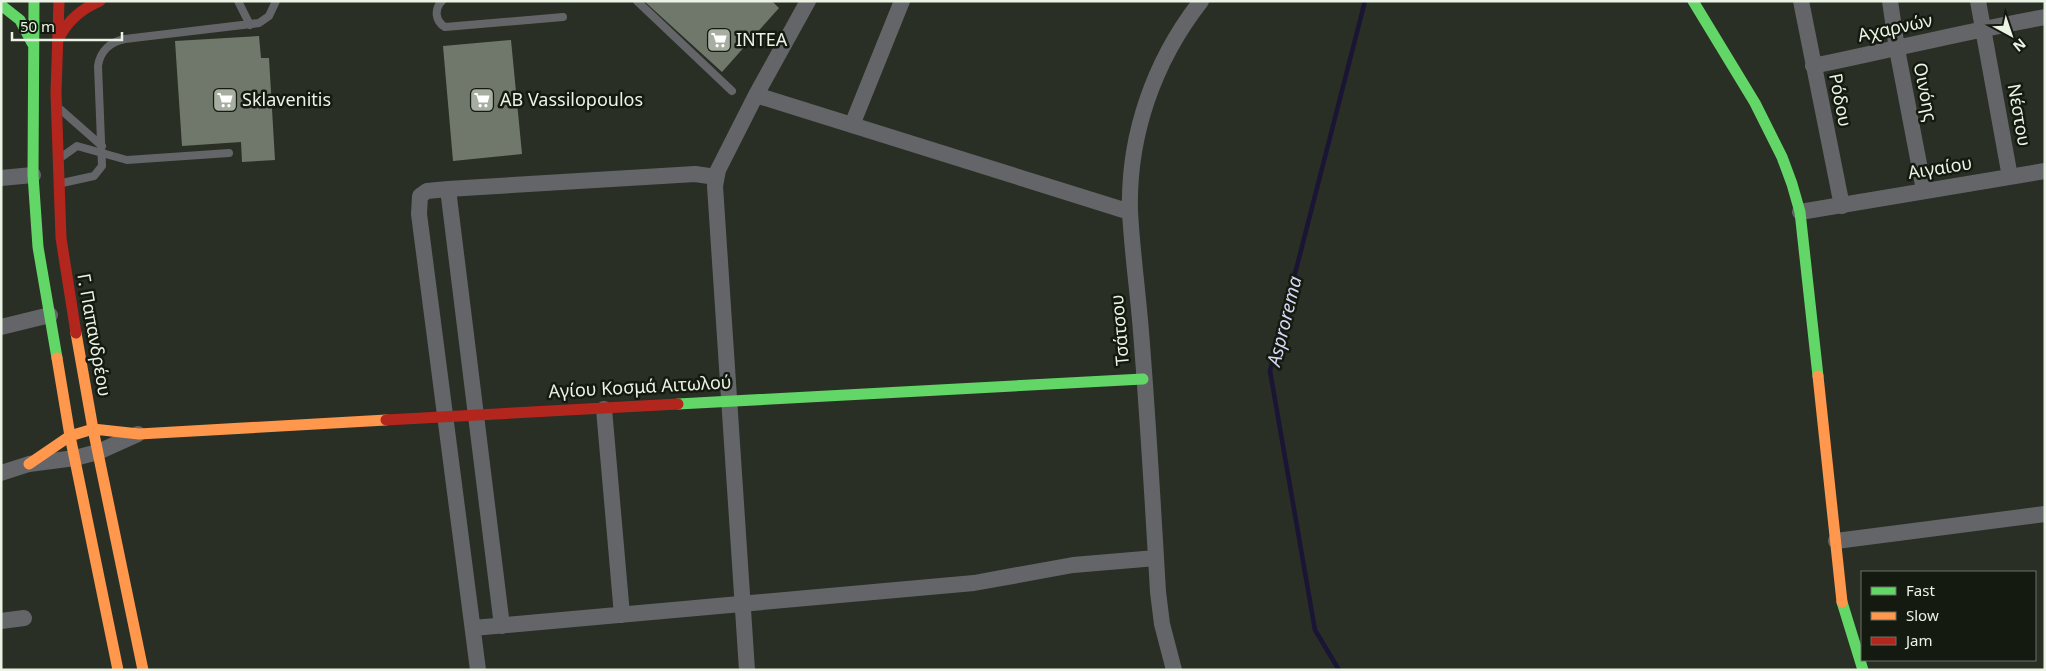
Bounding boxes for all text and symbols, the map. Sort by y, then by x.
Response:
street label: Αχαρνών [1855,7,1934,47]
scale bar [12,10,122,42]
north arrow [1986,10,2036,60]
text: 50 m [20,16,55,36]
supermarket icon: INTEA [706,27,732,53]
place label: INTEA [736,27,788,51]
text: N [2009,34,2030,56]
street label: Οινόης [1909,60,1943,123]
street label: Ρόδου [1824,71,1858,129]
street label: Νέστου [2003,82,2037,148]
supermarket icon: Sklavenitis [212,87,238,113]
place label: Sklavenitis [242,87,331,111]
supermarket icon: AB Vassilopoulos [469,87,495,113]
place label: AB Vassilopoulos [500,87,643,111]
street label: Αιγαίου [1906,150,1974,184]
street label: Γ. Παπανδρέου [72,271,118,398]
water label: Asprorema [1260,273,1308,371]
street label: Τσάτσου [1104,294,1134,367]
street label: Αγίου Κοσμά Αιτωλού [548,369,732,403]
legend [1861,571,2036,661]
text: Fast [1906,580,1935,600]
text: Slow [1906,605,1939,625]
text: Jam [1904,630,1933,650]

